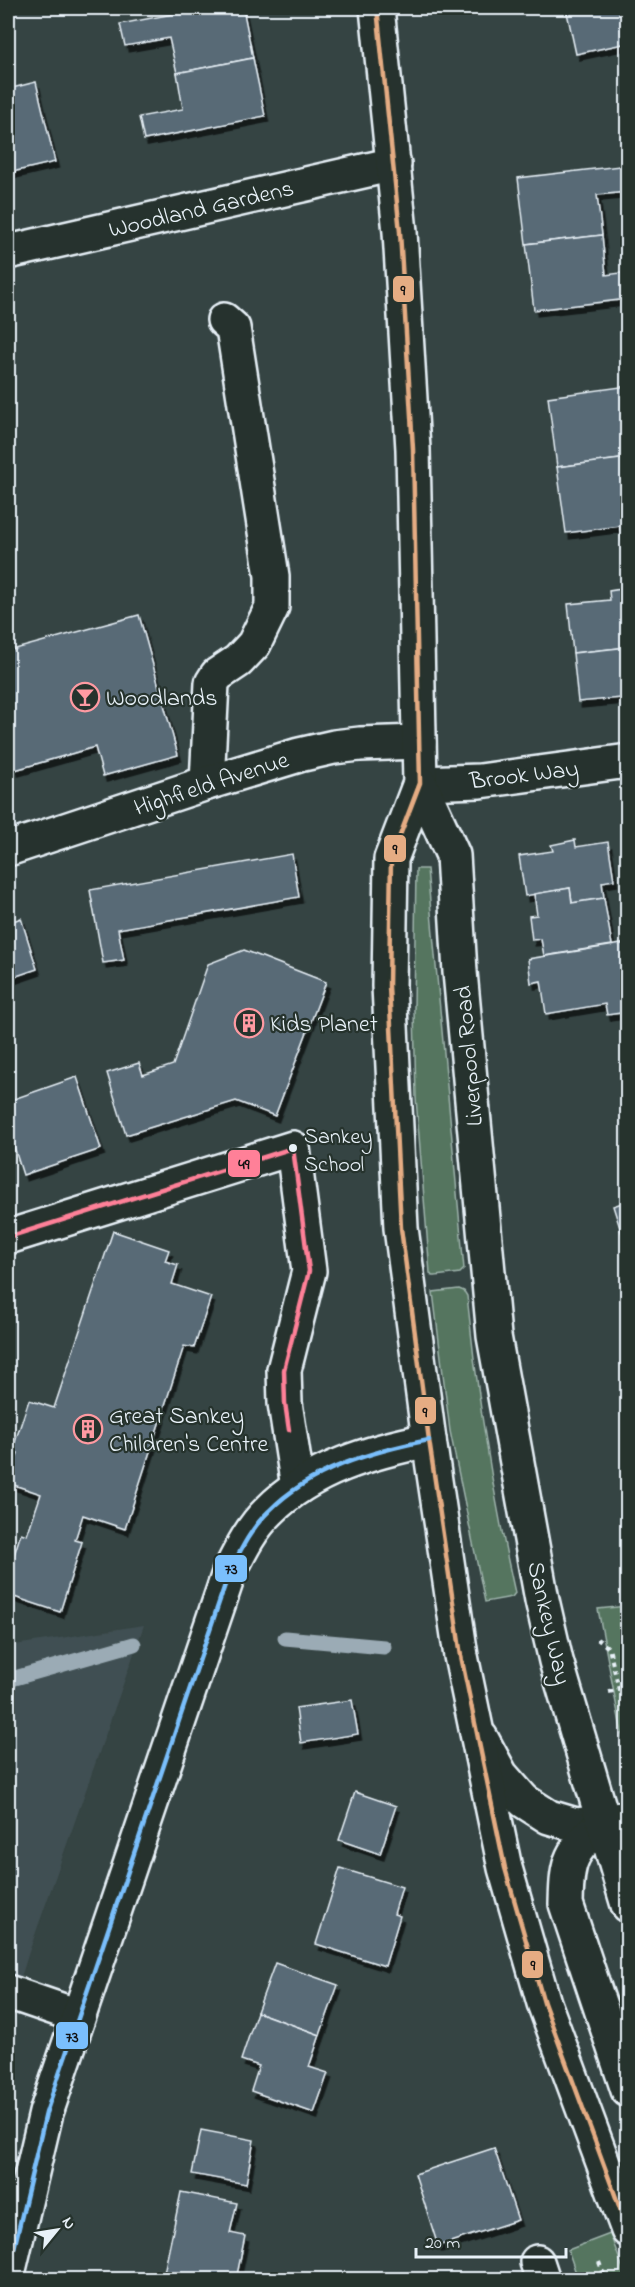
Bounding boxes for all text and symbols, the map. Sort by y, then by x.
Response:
street label: Woodland Gardens [105,172,298,249]
line badge: 9 [392,275,415,303]
text: 9 [400,279,406,303]
bar icon: Woodlands [69,681,101,713]
place label: Woodlands [106,682,218,717]
street label: Highfield Avenue [130,744,294,827]
street label: Brook Way [467,752,581,802]
line badge: 9 [383,834,407,863]
text: 9 [392,838,398,862]
street label: Liverpool Road [447,984,494,1127]
building icon: Kids Planet [233,1007,265,1039]
place label: Kids Planet [270,1008,378,1043]
place label: Sankey School [304,1122,373,1182]
marker: Sankey School [287,1142,299,1154]
line badge: 49 [227,1149,261,1178]
text: 49 [237,1153,250,1177]
line badge: 9 [414,1396,437,1425]
place label: Great Sankey Children's Centre [109,1400,268,1463]
text: 9 [422,1401,428,1425]
building icon: Great Sankey Children's Centre [72,1413,104,1445]
line badge: 73 [214,1554,248,1583]
text: 73 [224,1558,238,1582]
street label: Sankey Way [515,1558,579,1689]
line badge: 9 [521,1950,544,1979]
text: 9 [530,1954,536,1978]
line badge: 73 [55,2021,89,2050]
text: 73 [65,2026,79,2050]
north arrow [27,2200,87,2260]
text: N [55,2213,81,2234]
scale bar [416,2221,566,2259]
text: 20 m [425,2231,460,2257]

